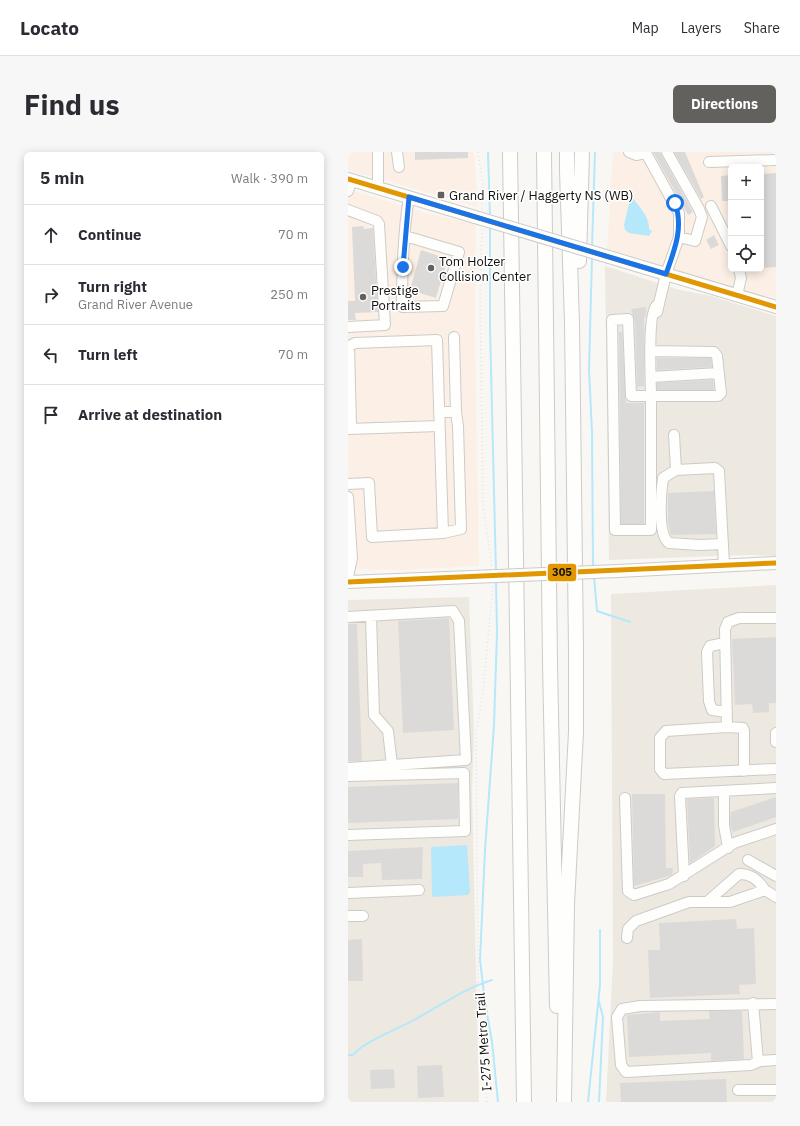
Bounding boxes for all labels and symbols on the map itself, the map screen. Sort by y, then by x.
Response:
place label: Grand River / Haggerty NS (WB) [449,187,633,204]
marker: Grand River / Haggerty NS (WB) [436,190,446,200]
route start [666,194,684,212]
place label: Tom Holzer Collision Center [439,253,531,285]
route end [394,258,412,276]
marker: Tom Holzer Collision Center [426,263,436,273]
place label: Prestige Portraits [371,282,421,314]
marker: Prestige Portraits [358,292,368,302]
line badge: 305 [547,563,577,582]
text: 305 [552,565,572,579]
street label: I-275 Metro Trail [472,991,495,1092]

